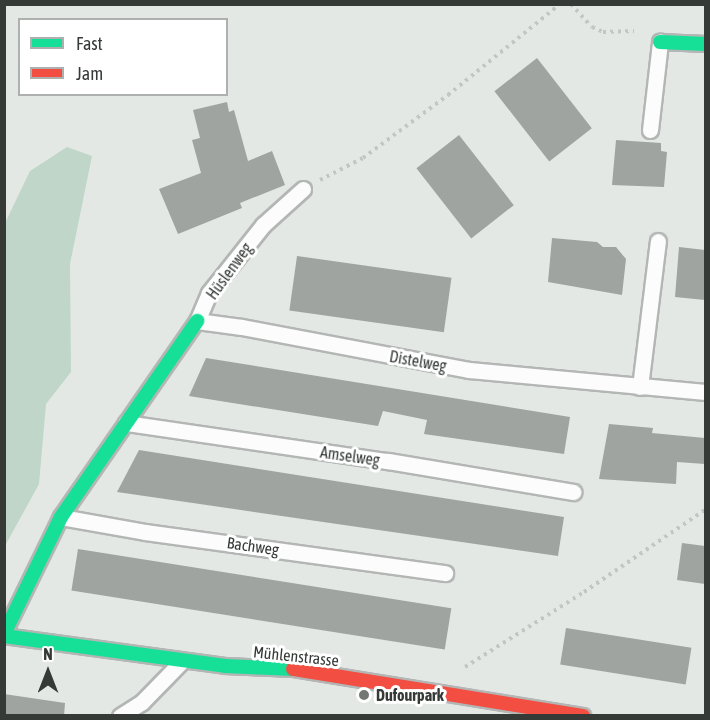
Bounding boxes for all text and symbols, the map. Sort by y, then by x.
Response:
legend [18,18,228,96]
text: Fast [76,33,103,54]
text: Jam [76,63,103,84]
street label: Hüslenweg [202,239,256,303]
street label: Distelweg [388,347,448,375]
street label: Amselweg [319,442,381,470]
street label: Bachweg [226,533,280,559]
north arrow [18,642,78,702]
street label: Mühlenstrasse [252,642,340,670]
text: N [43,645,53,663]
place label: Dufourpark [376,685,444,705]
marker: Dufourpark [357,688,371,702]

